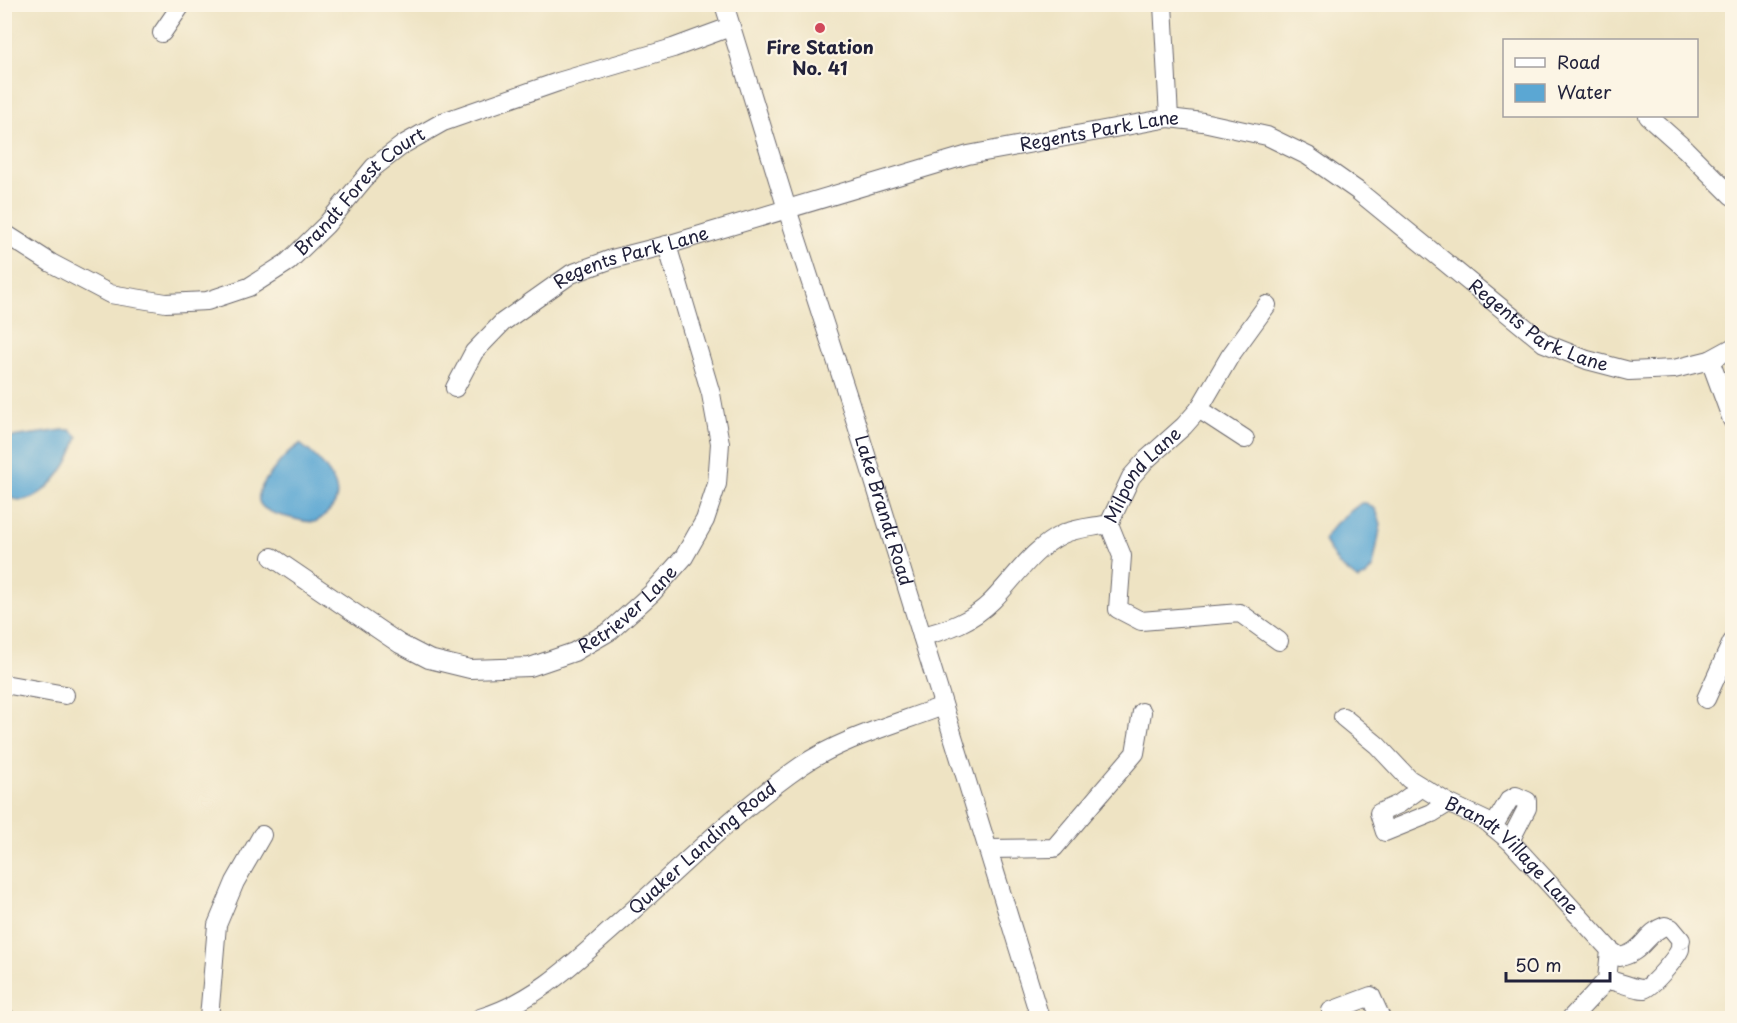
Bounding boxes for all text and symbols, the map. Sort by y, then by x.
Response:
marker: Fire Station No. 41 [813,21,827,35]
place label: Fire Station No. 41 [766,33,874,81]
legend [1503,39,1698,117]
text: Road [1557,48,1601,75]
text: Water [1557,78,1612,105]
street label: Regents Park Lane [1017,103,1181,157]
street label: Brandt Forest Court [287,120,430,261]
street label: Regents Park Lane [547,218,712,295]
street label: Regents Park Lane [1463,272,1612,377]
street label: Milpond Lane [1096,420,1187,527]
street label: Lake Brandt Road [849,431,921,589]
street label: Retriever Lane [572,559,683,659]
street label: Quaker Landing Road [621,774,781,920]
street label: Brandt Village Lane [1441,788,1586,920]
scale bar [1506,945,1610,983]
text: 50 m [1515,951,1562,978]

